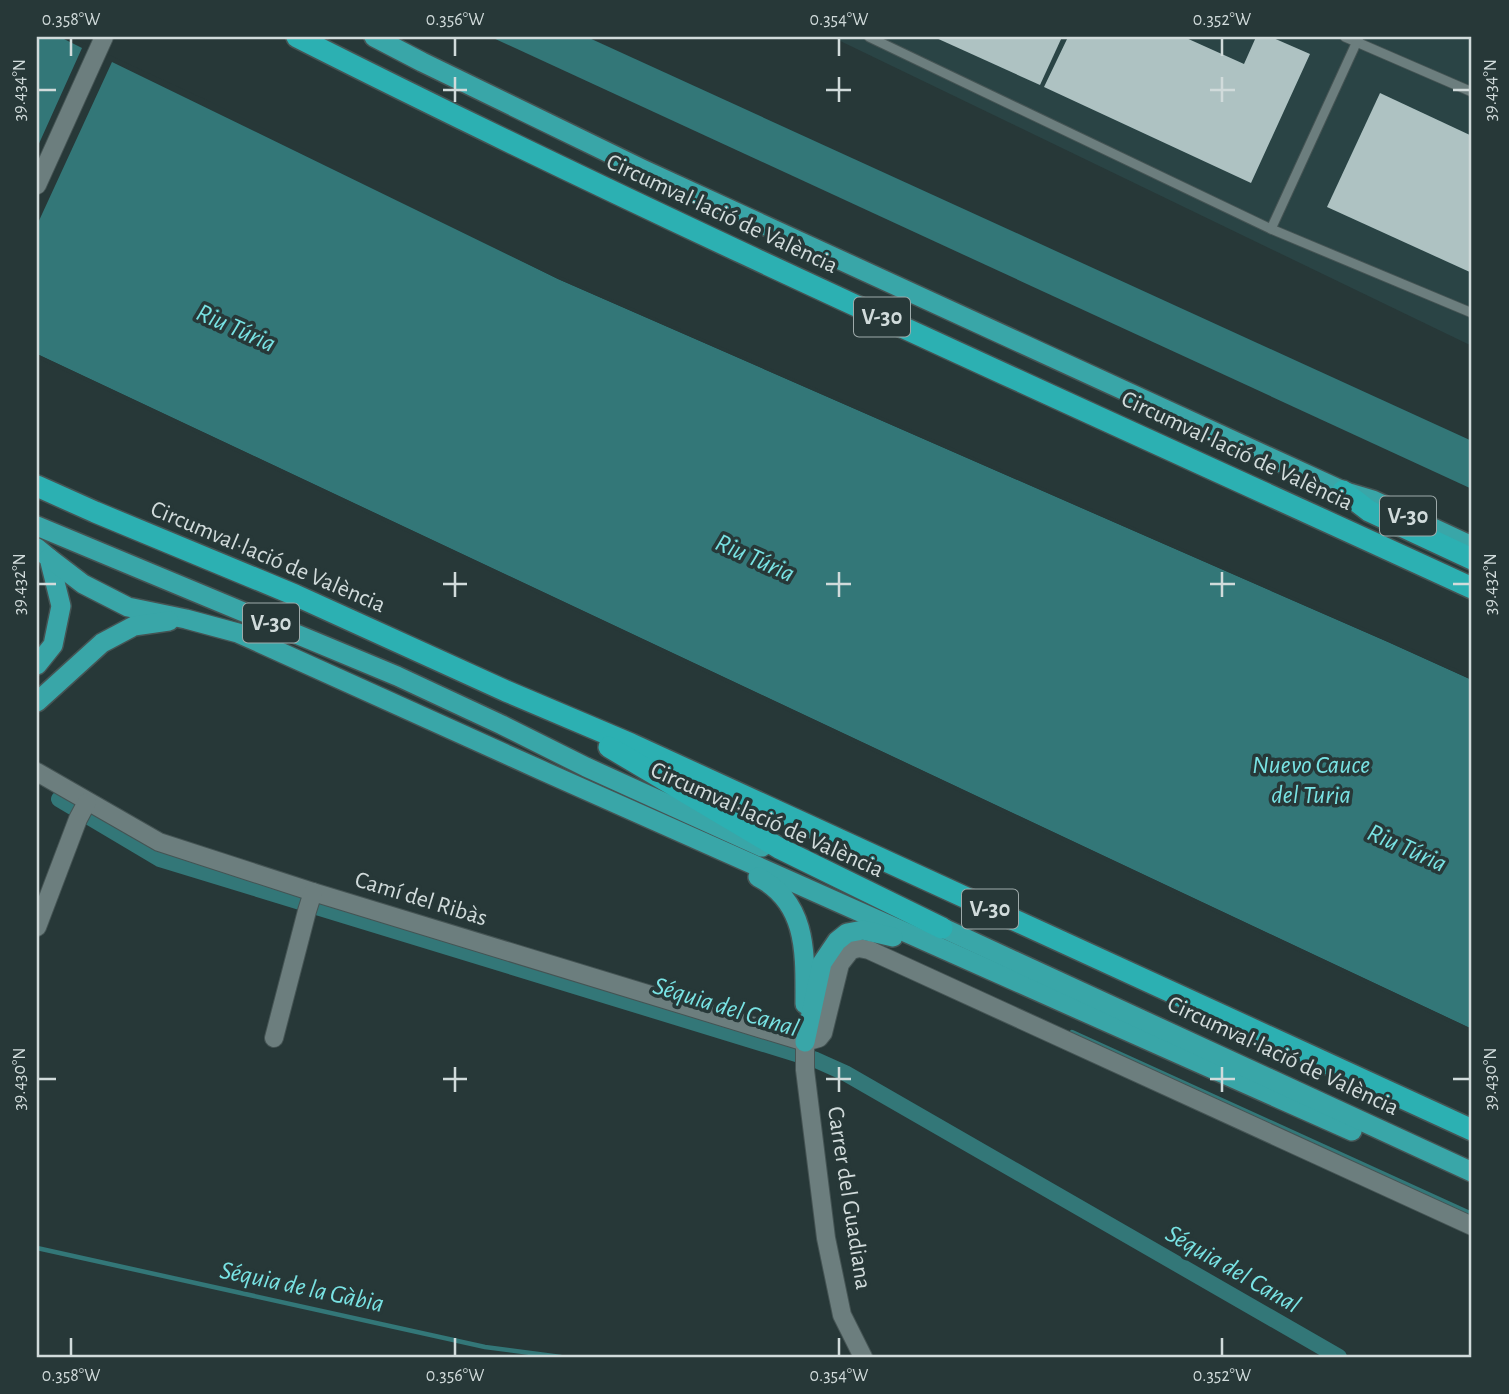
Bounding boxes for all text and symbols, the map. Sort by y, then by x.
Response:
text: 0.358°W [42,11,100,29]
text: 0.356°W [426,11,484,29]
text: 0.354°W [810,11,868,29]
text: 0.352°W [1193,11,1251,29]
text: 39.434°N [11,59,29,121]
text: 39.434°N [1482,59,1500,121]
street label: Circumval·lació de València [603,150,841,278]
road number: V-30 [854,298,910,336]
water label: Riu Túria [193,299,279,357]
street label: Circumval·lació de València [1118,387,1356,515]
road number: V-30 [1380,496,1436,536]
street label: Circumval·lació de València [147,497,389,617]
water label: Riu Túria [712,529,798,587]
text: 39.432°N [11,553,29,615]
text: 39.432°N [1482,553,1500,615]
road number: V-30 [243,604,299,642]
water label: Nuevo Cauce del Turia [1252,752,1370,808]
street label: Circumval·lació de València [647,758,887,882]
water label: Riu Túria [1364,819,1450,877]
street label: Camí del Ribàs [352,867,490,931]
road number: V-30 [962,890,1018,928]
water label: Séquia del Canal [650,972,802,1042]
street label: Circumval·lació de València [1164,992,1402,1120]
text: 39.430°N [11,1047,29,1111]
text: 39.430°N [1482,1047,1500,1111]
street label: Carrer del Guadiana [823,1105,875,1291]
water label: Séquia del Canal [1161,1220,1305,1318]
water label: Séquia de la Gàbia [218,1257,386,1317]
text: 0.358°W [42,1367,100,1385]
text: 0.356°W [426,1367,484,1385]
text: 0.354°W [810,1367,868,1385]
text: 0.352°W [1193,1367,1251,1385]

